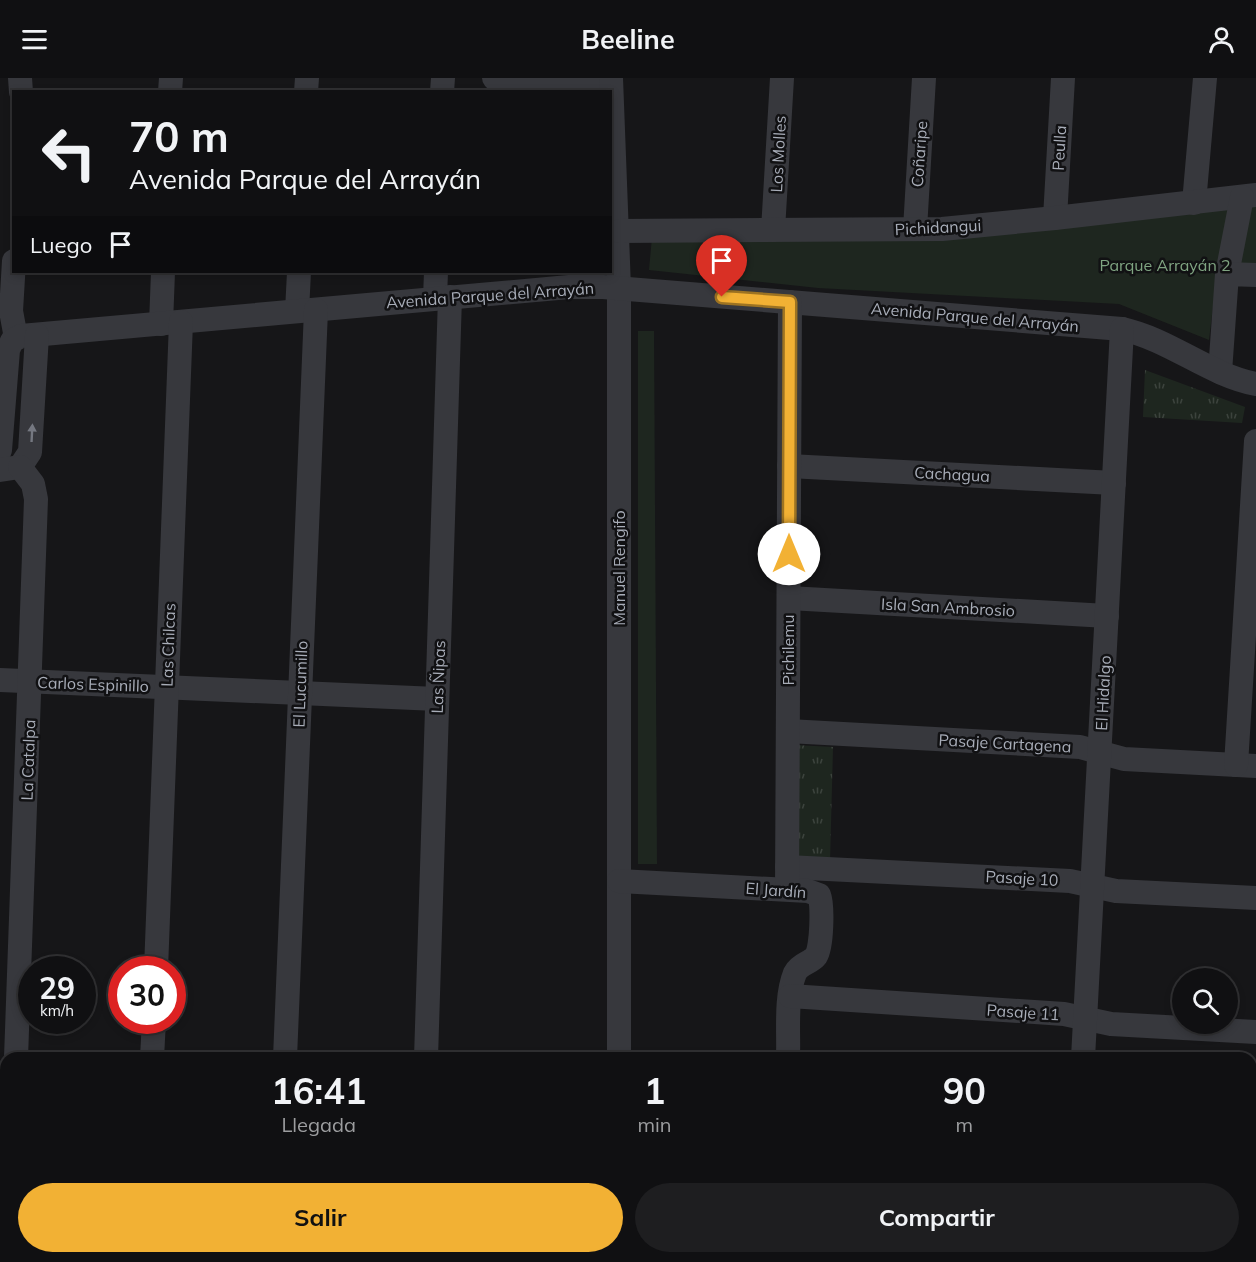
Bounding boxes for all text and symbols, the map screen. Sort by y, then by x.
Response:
text: Beeline [581,22,675,56]
icon: menu [18,23,51,56]
icon: person [1205,23,1238,56]
text: 70 m [129,110,229,163]
icon: left [30,114,108,192]
street label: Los Molles [766,115,790,193]
street label: Coñaripe [907,120,931,188]
street label: Peulla [1048,125,1070,171]
text: Avenida Parque del Arrayán [129,162,481,196]
street label: Pichidangui [894,215,982,239]
icon: arrive [104,228,137,261]
text: Luego [30,231,92,259]
pin [696,235,747,297]
icon: arrive [705,244,738,277]
park label: Parque Arrayán 2 [1099,255,1231,275]
street label: Avenida Parque del Arrayán [385,278,595,312]
street label: Avenida Parque del Arrayán [870,298,1080,336]
one-way arrow [28,423,37,442]
street label: Cachagua [914,462,990,486]
street label: Manuel Rengifo [609,510,629,626]
position arrow [757,522,821,586]
street label: Isla San Ambrosio [881,594,1015,620]
street label: Las Chilcas [157,603,179,687]
street label: Pichilemu [778,614,798,686]
street label: El Lucumillo [288,640,312,728]
street label: Las Ñipas [427,640,449,714]
street label: El Hidalgo [1091,655,1115,731]
street label: Carlos Espinillo [37,672,149,696]
street label: La Catalpa [17,719,39,801]
street label: Pasaje Cartagena [938,730,1072,756]
street label: Pasaje 10 [985,866,1059,890]
street label: El Jardín [745,878,807,902]
speed limit sign: 30 [108,956,186,1034]
map controls [1172,968,1238,1034]
button: search [1172,968,1238,1034]
text: 29 [39,969,75,1007]
street label: Pasaje 11 [986,999,1060,1025]
text: km/h [40,1001,74,1020]
text: 16:41 [271,1068,366,1113]
text: 1 [644,1068,665,1113]
text: 90 [943,1068,986,1113]
text: Llegada [281,1112,356,1137]
text: min [638,1112,672,1137]
text: m [955,1112,973,1137]
button: Salir [18,1183,623,1252]
button: Compartir [635,1183,1239,1252]

